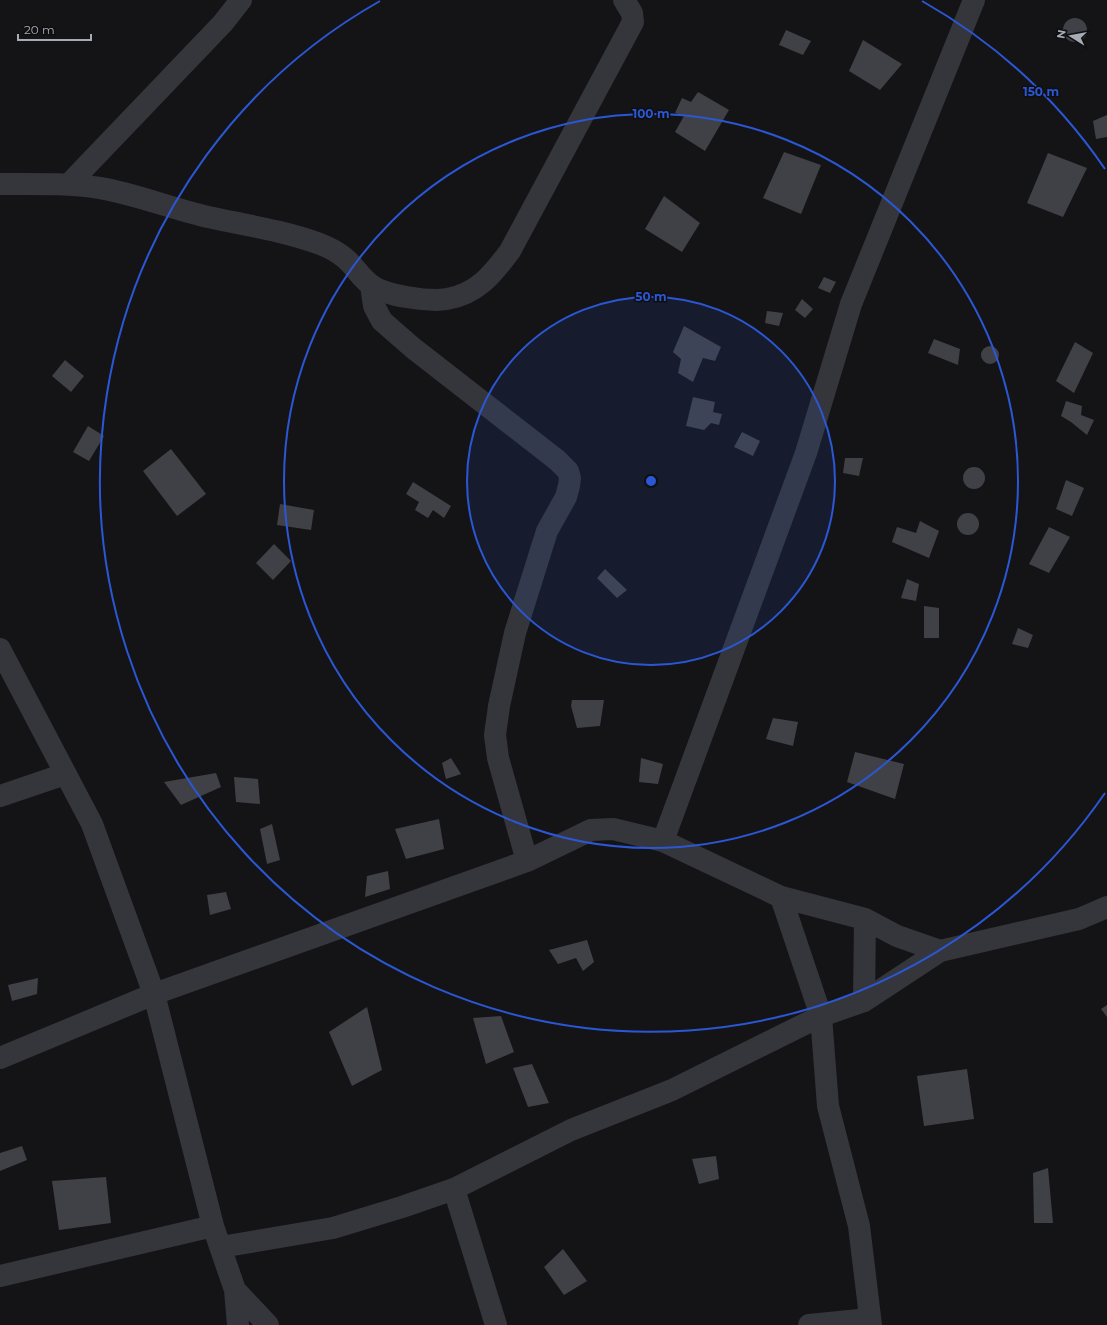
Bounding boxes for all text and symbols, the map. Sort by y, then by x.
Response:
scale bar [18,16,91,42]
north arrow [1051,16,1091,56]
text: 20 m [24,22,55,37]
text: N [1053,28,1069,40]
text: 150 m [1023,84,1059,99]
text: 100 m [633,106,669,121]
text: 50 m [635,289,667,304]
centre of rings [644,474,658,488]

